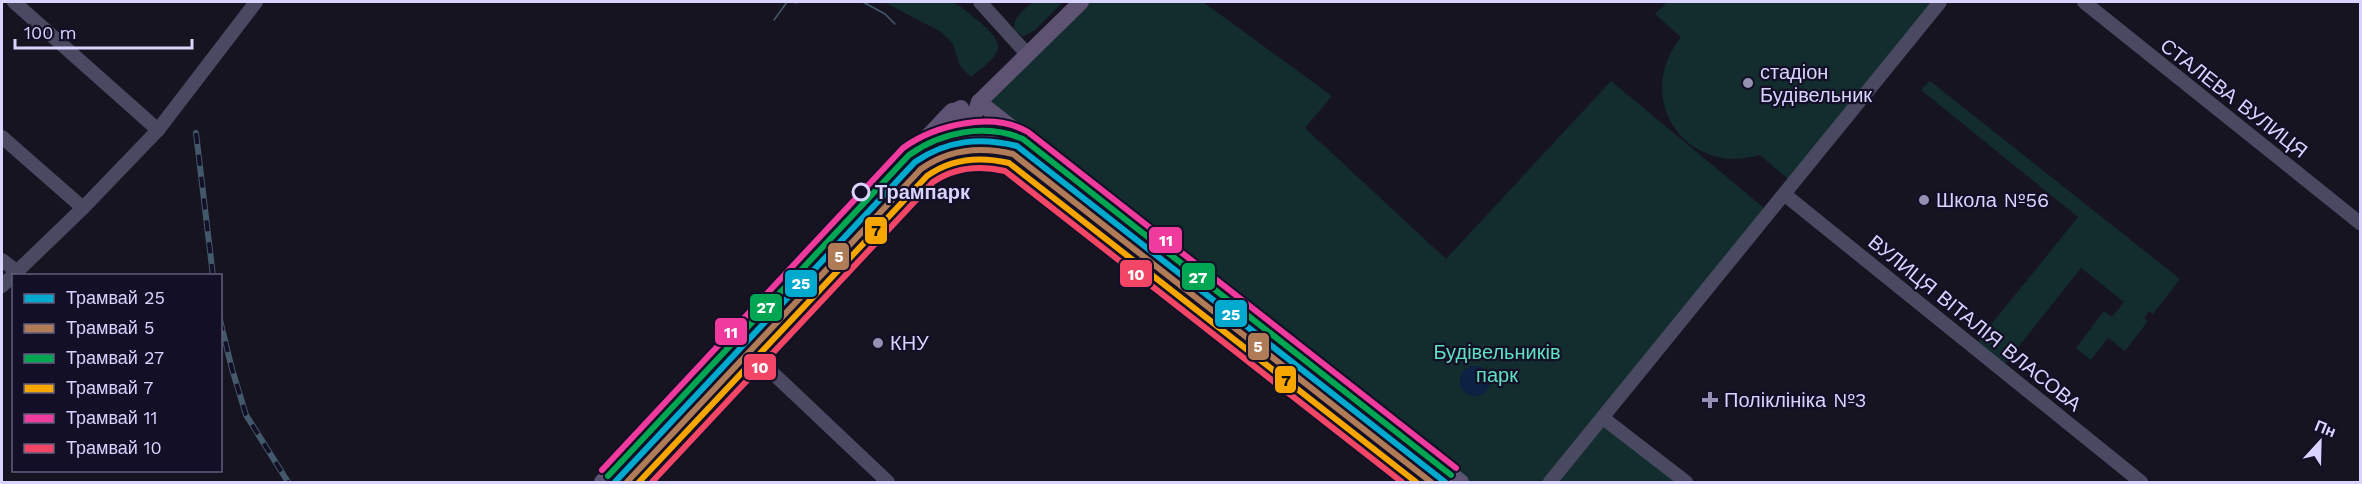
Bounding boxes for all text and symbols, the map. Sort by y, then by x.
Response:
scale bar [15,12,192,50]
text: 100 m [24,22,77,43]
street label: СТАЛЕВА ВУЛИЦЯ [2156,33,2312,163]
place label: стадіон Будівельник [1760,60,1872,107]
marker: стадіон Будівельник [1741,76,1755,90]
place label: Трампарк [875,180,971,204]
marker: Трампарк [852,183,870,201]
place label: Школа №56 [1936,188,2049,212]
marker: Школа №56 [1917,193,1931,207]
line badge: 7 [864,216,888,245]
text: 7 [871,221,881,240]
line badge: 11 [1148,226,1183,254]
street label: ВУЛИЦЯ ВІТАЛІЯ ВЛАСОВА [1864,230,2087,417]
text: 11 [1159,231,1173,250]
line badge: 5 [827,242,850,271]
text: 5 [834,247,844,266]
line badge: 10 [1119,259,1153,288]
line badge: 27 [1181,262,1216,291]
text: 10 [1127,265,1145,284]
text: 27 [1189,268,1208,287]
line badge: 25 [784,269,818,298]
legend [12,274,222,472]
text: 25 [792,274,810,293]
text: Трамвай 25 [66,287,165,308]
line badge: 27 [749,293,783,322]
text: 27 [757,298,776,317]
line badge: 25 [1214,299,1248,328]
text: 25 [1222,305,1240,324]
text: Трамвай 5 [66,317,154,338]
line badge: 11 [714,317,748,346]
text: 11 [724,323,738,342]
place label: КНУ [890,331,929,355]
line badge: 5 [1247,332,1270,361]
marker: КНУ [871,336,885,350]
text: 5 [1253,337,1263,356]
park label: Будівельників парк [1433,340,1561,387]
text: Трамвай 27 [66,347,164,368]
line badge: 10 [743,353,777,381]
text: 10 [751,358,769,377]
line badge: 7 [1274,365,1297,394]
text: 7 [1281,371,1291,390]
text: Трамвай 7 [66,377,153,398]
place label: Поліклініка №3 [1724,388,1866,412]
marker: Поліклініка №3 [1701,391,1719,409]
text: Трамвай 11 [66,407,158,428]
north arrow [2290,412,2350,472]
text: Пн [2312,416,2339,441]
text: Трамвай 10 [66,437,162,458]

